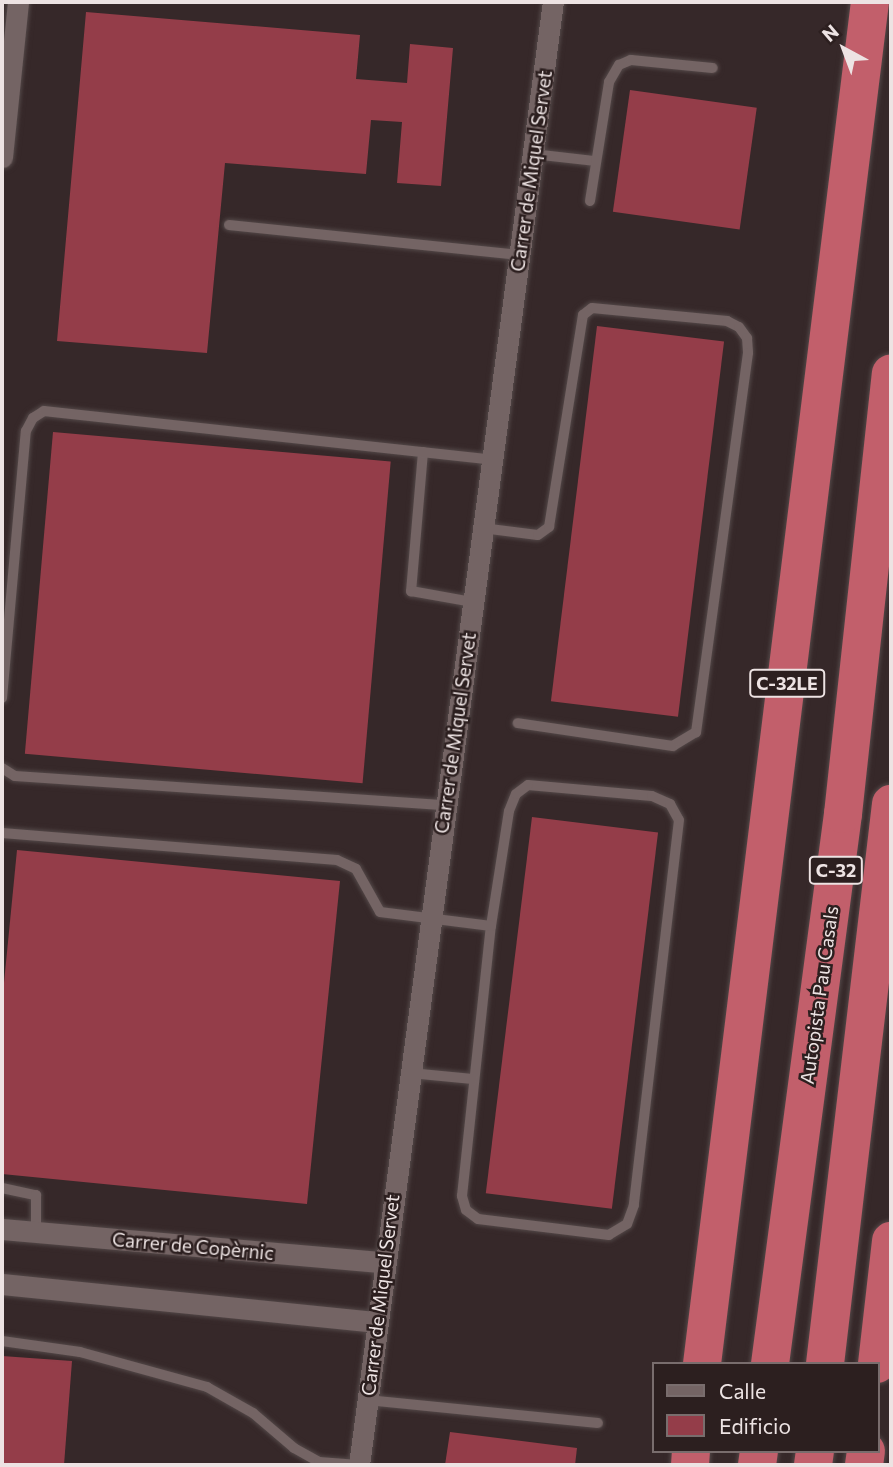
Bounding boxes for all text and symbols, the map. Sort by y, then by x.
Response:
north arrow [809,14,879,84]
text: N [817,19,843,46]
street label: Carrer de Miquel Servet [506,69,556,273]
street label: Carrer de Miquel Servet [430,631,480,835]
road number: C-32LE [748,668,826,698]
road number: C-32 [808,856,864,884]
street label: Autopista Pau Casals [795,904,843,1086]
street label: Carrer de Miquel Servet [356,1193,404,1397]
street label: Carrer de Copèrnic [111,1228,275,1264]
legend [652,1362,879,1453]
text: Calle [719,1378,766,1403]
text: Edificio [719,1413,791,1438]

